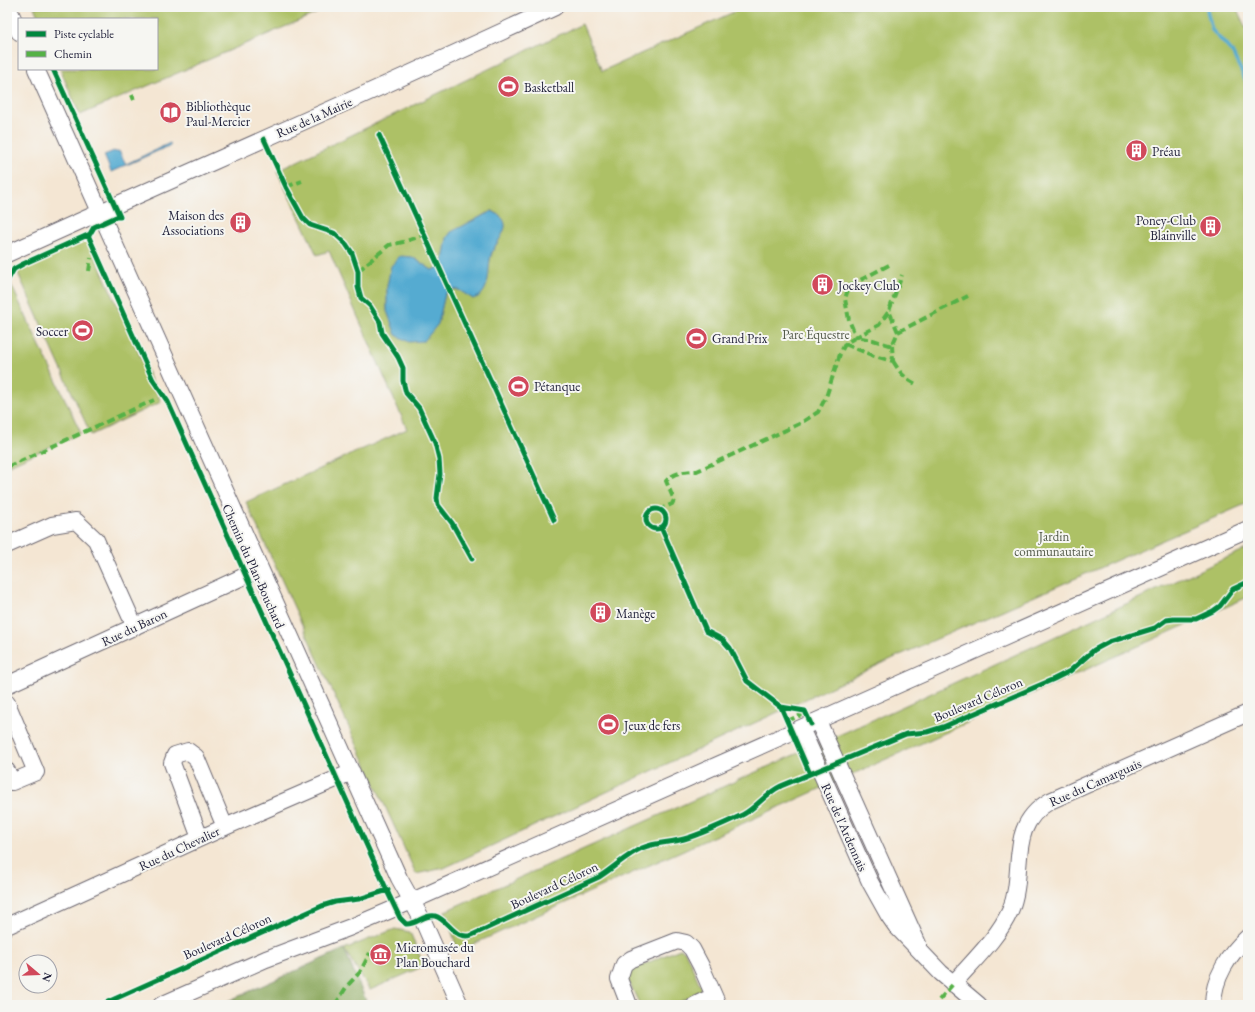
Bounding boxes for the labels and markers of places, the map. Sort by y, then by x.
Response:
sports icon: Basketball [496,74,522,100]
place label: Basketball [524,79,574,96]
place label: Bibliothèque Paul-Mercier [186,98,251,130]
library icon: Bibliothèque Paul-Mercier [158,100,184,126]
building icon: Préau [1124,138,1150,164]
place label: Préau [1152,143,1181,160]
place label: Maison des Associations [161,207,224,239]
building icon: Maison des Associations [227,209,253,235]
place label: Poney-Club Blainville [1136,212,1196,244]
building icon: Poney-Club Blainville [1198,214,1224,240]
building icon: Jockey Club [810,272,836,298]
place label: Jockey Club [837,277,900,294]
sports icon: Soccer [70,318,96,344]
place label: Soccer [36,323,69,340]
sports icon: Grand Prix [683,325,709,351]
place label: Grand Prix [712,330,768,347]
sports icon: Pétanque [505,373,531,399]
place label: Pétanque [534,378,580,395]
building icon: Manège [588,600,614,626]
place label: Manège [616,605,655,622]
sports icon: Jeux de fers [595,712,621,738]
place label: Jeux de fers [623,717,680,734]
place label: Micromusée du Plan Bouchard [396,939,474,971]
museum icon: Micromusée du Plan Bouchard [368,941,394,967]

